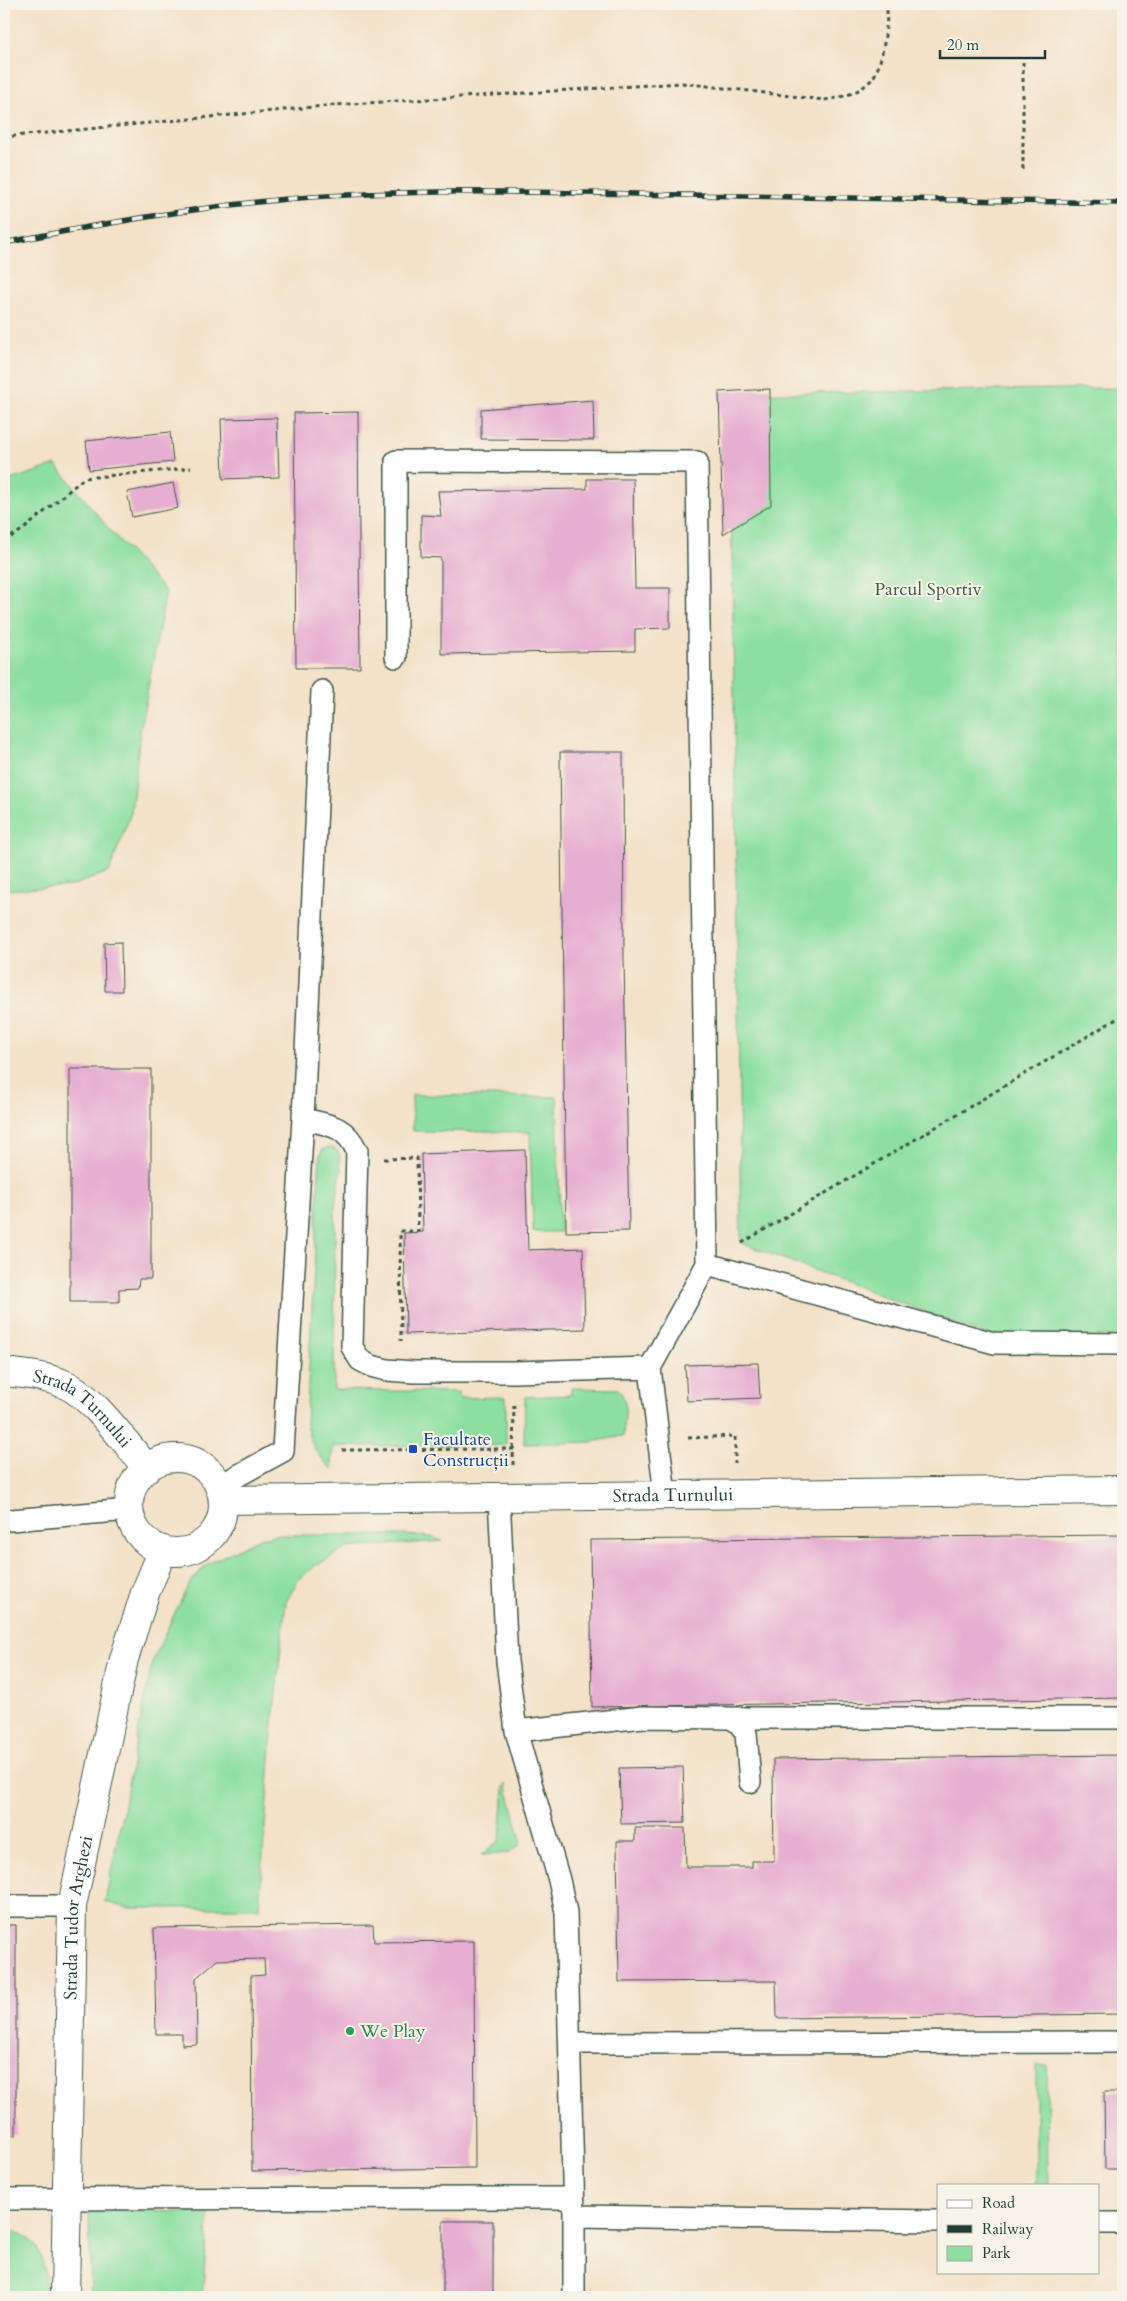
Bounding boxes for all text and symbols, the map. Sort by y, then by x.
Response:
scale bar [940,28,1044,60]
text: 20 m [947,35,979,55]
park label: Parcul Sportiv [874,577,983,602]
street label: Strada Turnului [31,1364,137,1453]
place label: Facultate Construcții [423,1427,509,1473]
marker: Facultate Construcții [407,1443,419,1455]
street label: Strada Turnului [613,1482,733,1509]
street label: Strada Tudor Arghezi [58,1833,100,2000]
place label: We Play [359,2019,426,2044]
marker: We Play [344,2025,356,2037]
legend [937,2184,1100,2274]
text: Road [982,2193,1015,2213]
text: Railway [982,2219,1033,2239]
text: Park [982,2243,1011,2263]

